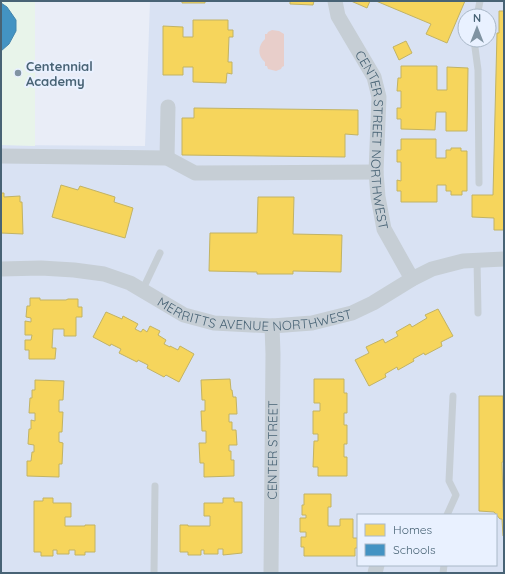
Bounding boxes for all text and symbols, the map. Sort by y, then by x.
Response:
north arrow [457,8,497,48]
text: N [473,11,481,25]
street label: CENTER STREET NORTHWEST [352,47,392,231]
place label: Centennial Academy [26,58,93,89]
marker: Centennial Academy [13,68,23,78]
street label: MERRITTS AVENUE NORTHWEST [155,293,354,334]
street label: CENTER STREET [264,400,281,500]
legend [357,514,497,566]
text: Homes [393,522,433,537]
text: Schools [393,542,436,557]

